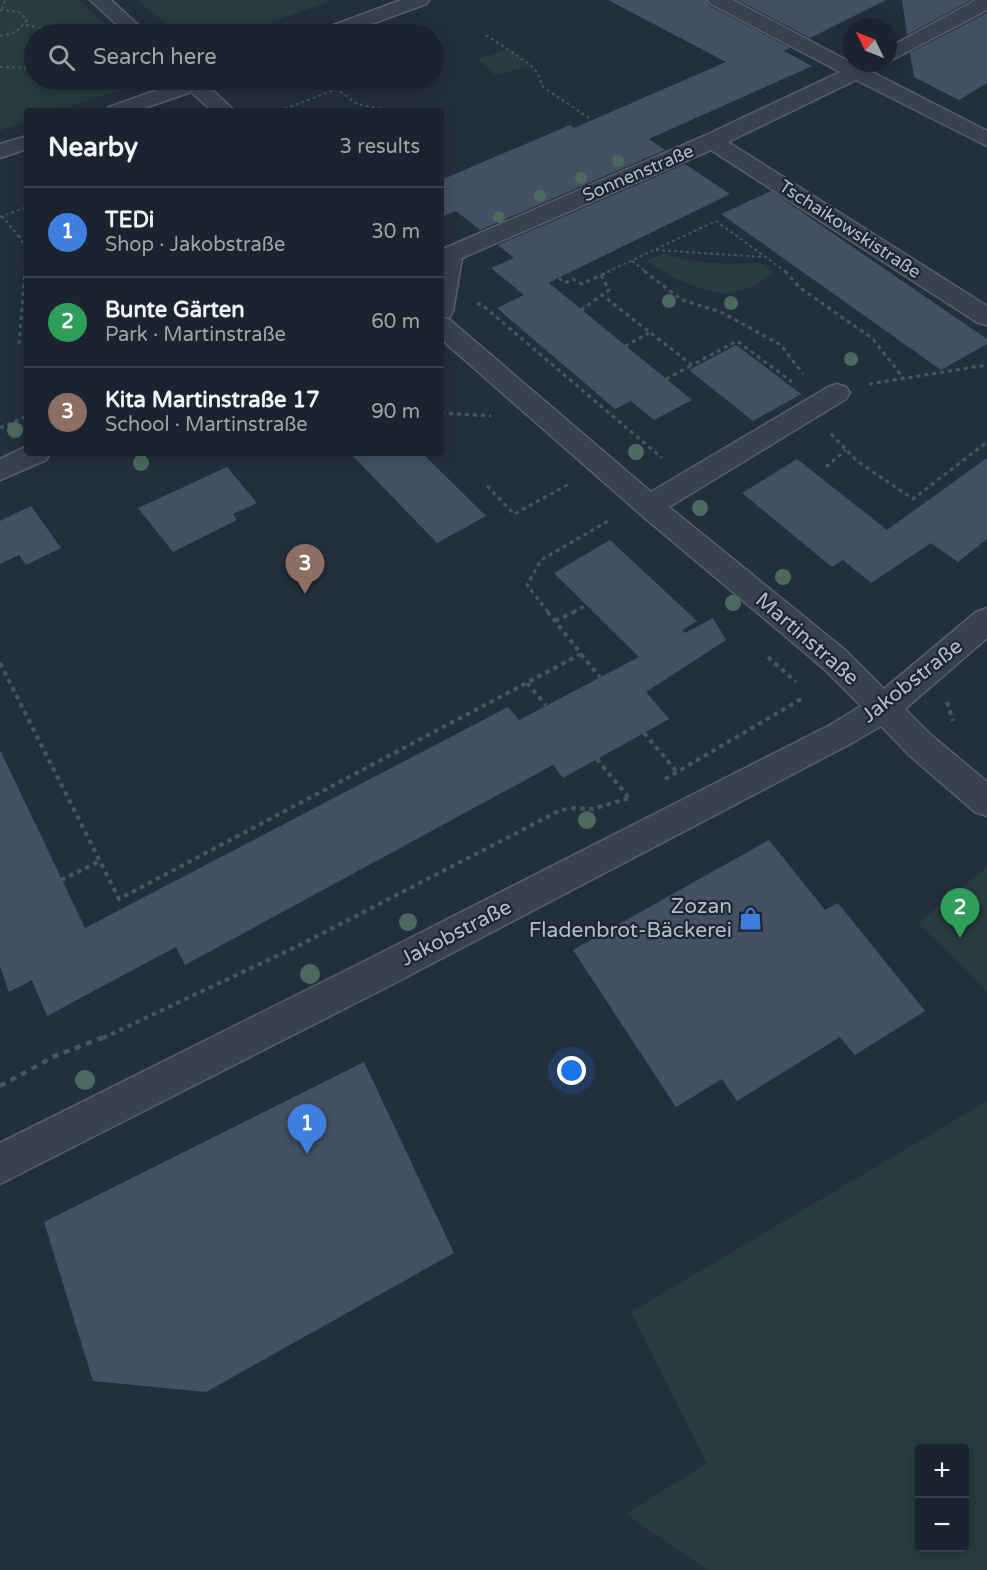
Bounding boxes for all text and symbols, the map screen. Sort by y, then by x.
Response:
north arrow [843,18,897,72]
search box [24,24,444,90]
icon: search [45,41,78,74]
text: Search here [93,44,217,70]
text: Nearby [48,132,138,163]
text: 3 results [340,135,420,159]
street label: Sonnenstraße [579,140,697,206]
street label: Tschaikowskistraße [775,175,925,283]
text: TEDi [105,207,154,233]
text: 1 [61,220,74,244]
text: 30 m [371,220,420,244]
text: Shop · Jakobstraße [105,233,285,257]
text: Bunte Gärten [105,297,245,323]
text: 2 [61,310,74,334]
text: 60 m [371,310,420,334]
text: Park · Martinstraße [105,323,286,347]
text: Kita Martinstraße 17 [105,387,320,413]
text: 3 [61,400,74,424]
text: 90 m [371,400,420,424]
text: School · Martinstraße [105,413,308,437]
pin: 3 [286,544,324,594]
street label: Martinstraße [750,587,864,691]
street label: Jakobstraße [856,634,968,728]
pin: 2 [940,888,980,938]
street label: Jakobstraße [396,894,516,972]
place label: Zozan Fladenbrot-Bäckerei [529,894,732,943]
shop icon: Zozan Fladenbrot-Bäckerei [737,905,763,931]
your location [557,1056,586,1085]
pin: 1 [288,1104,326,1154]
map controls [915,1444,969,1552]
button: + [915,1444,969,1498]
button: − [915,1498,969,1552]

